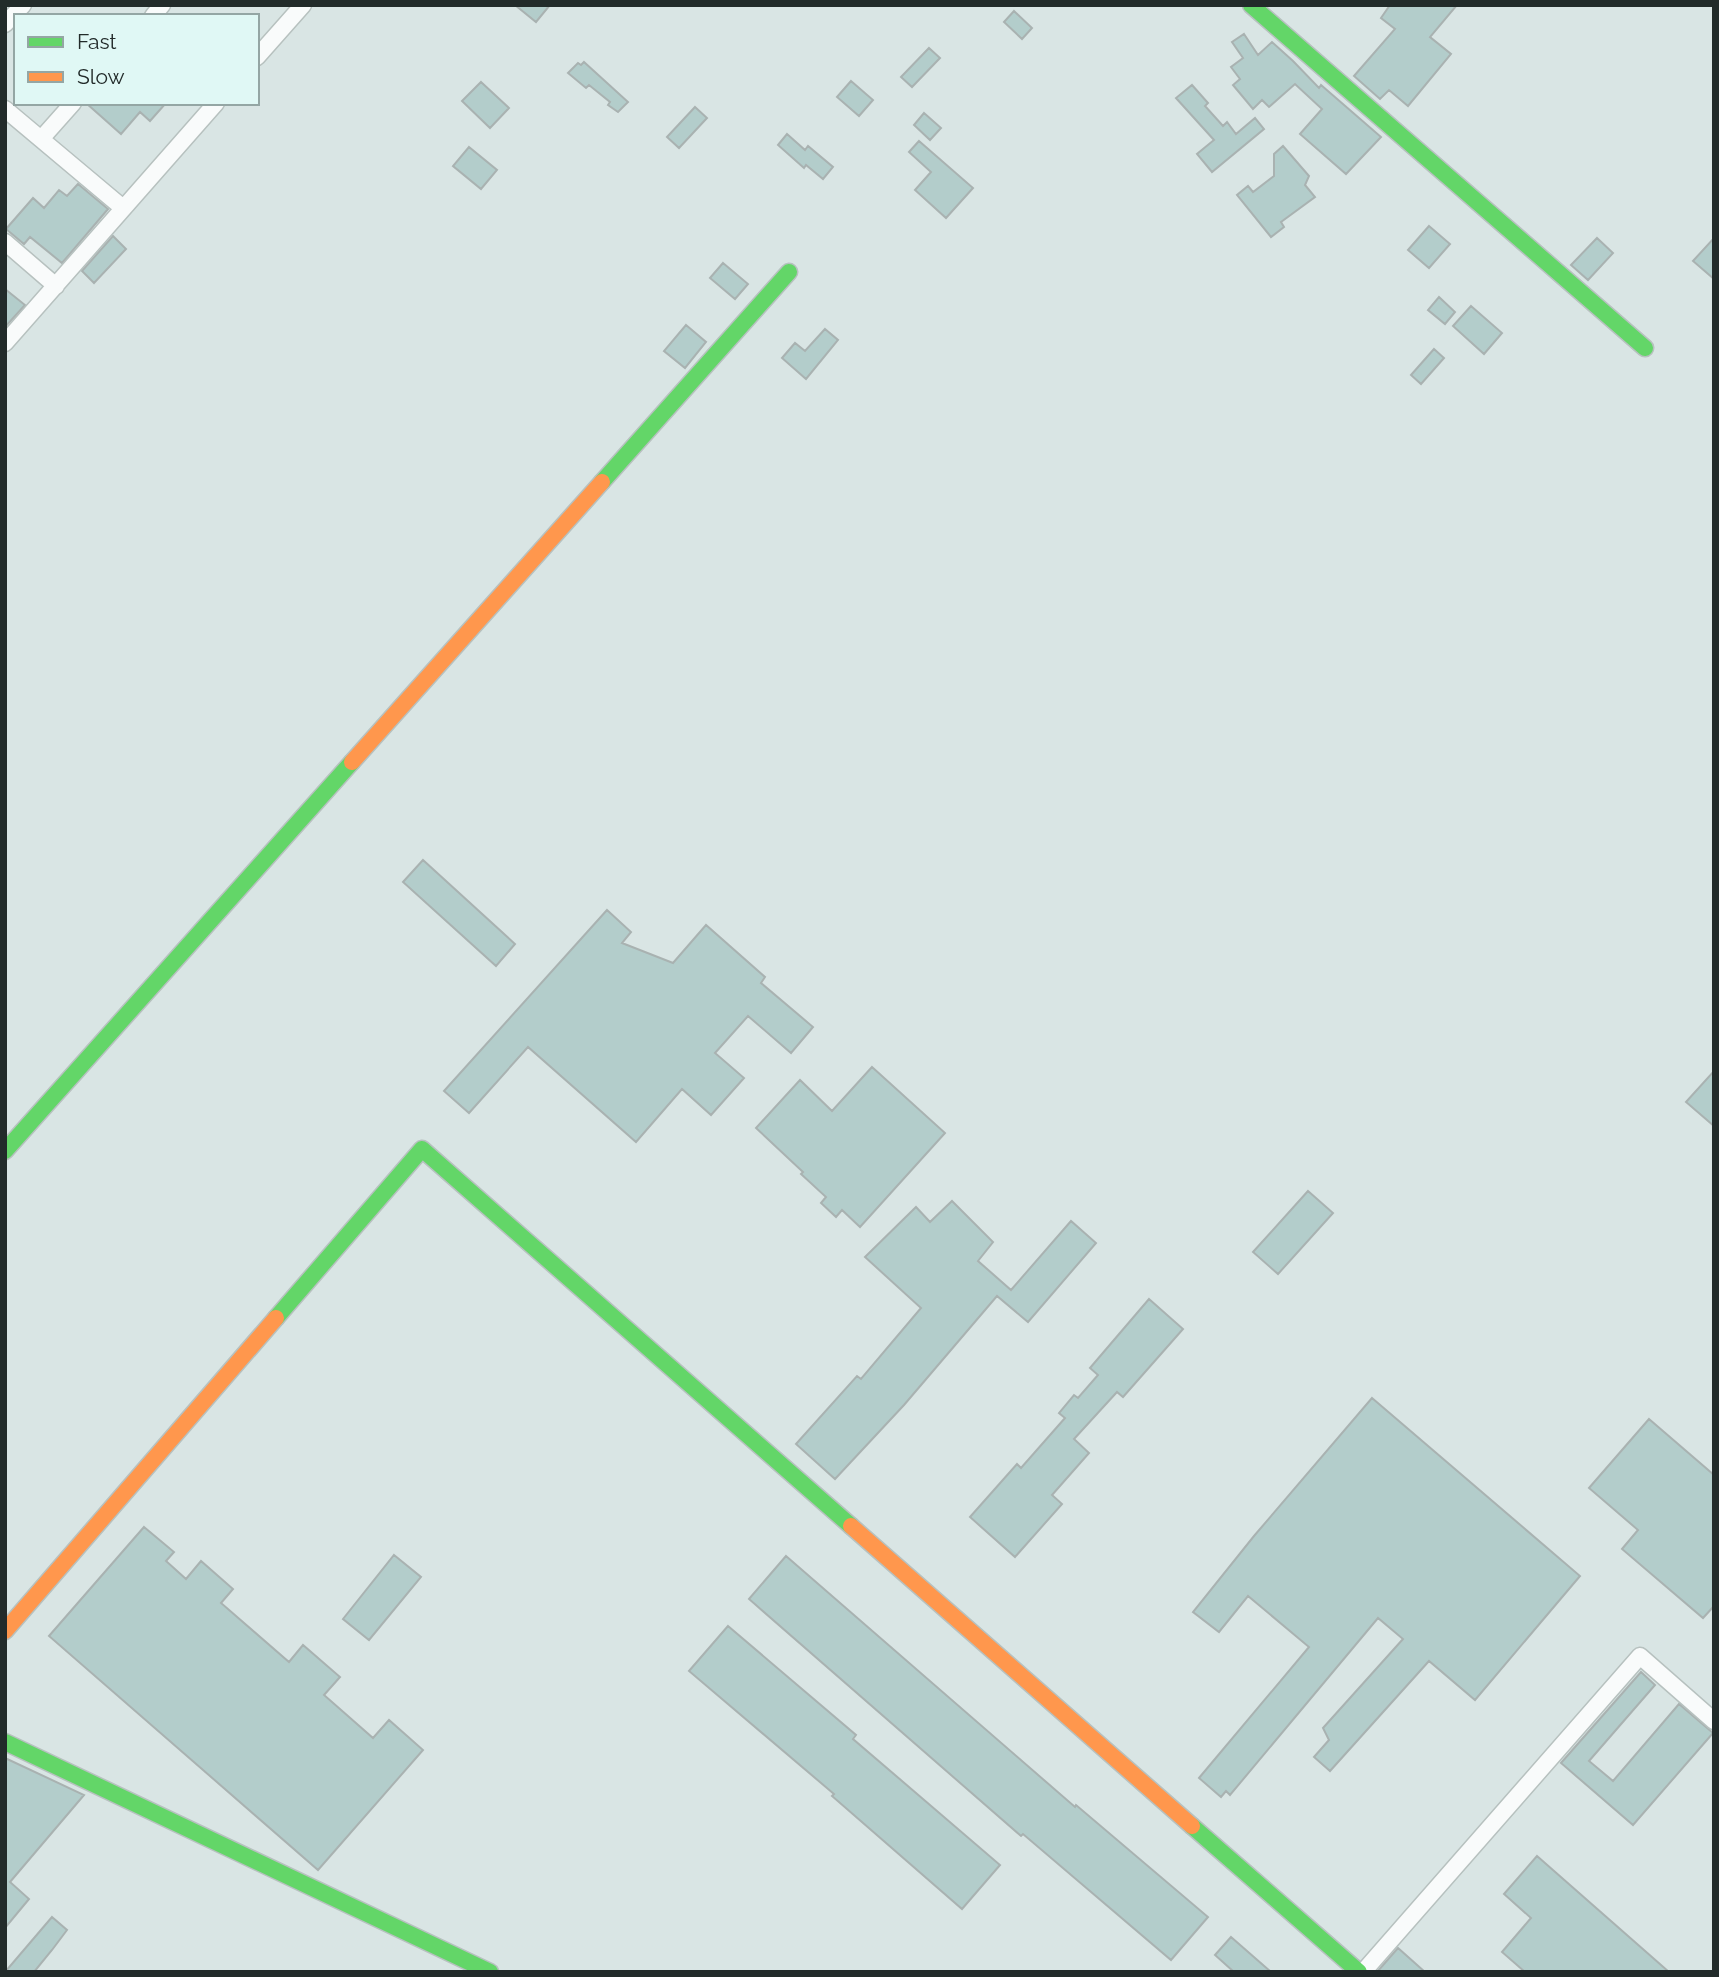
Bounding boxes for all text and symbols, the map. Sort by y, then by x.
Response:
legend [14,14,259,105]
text: Fast [77,29,117,54]
text: Slow [77,64,125,89]

